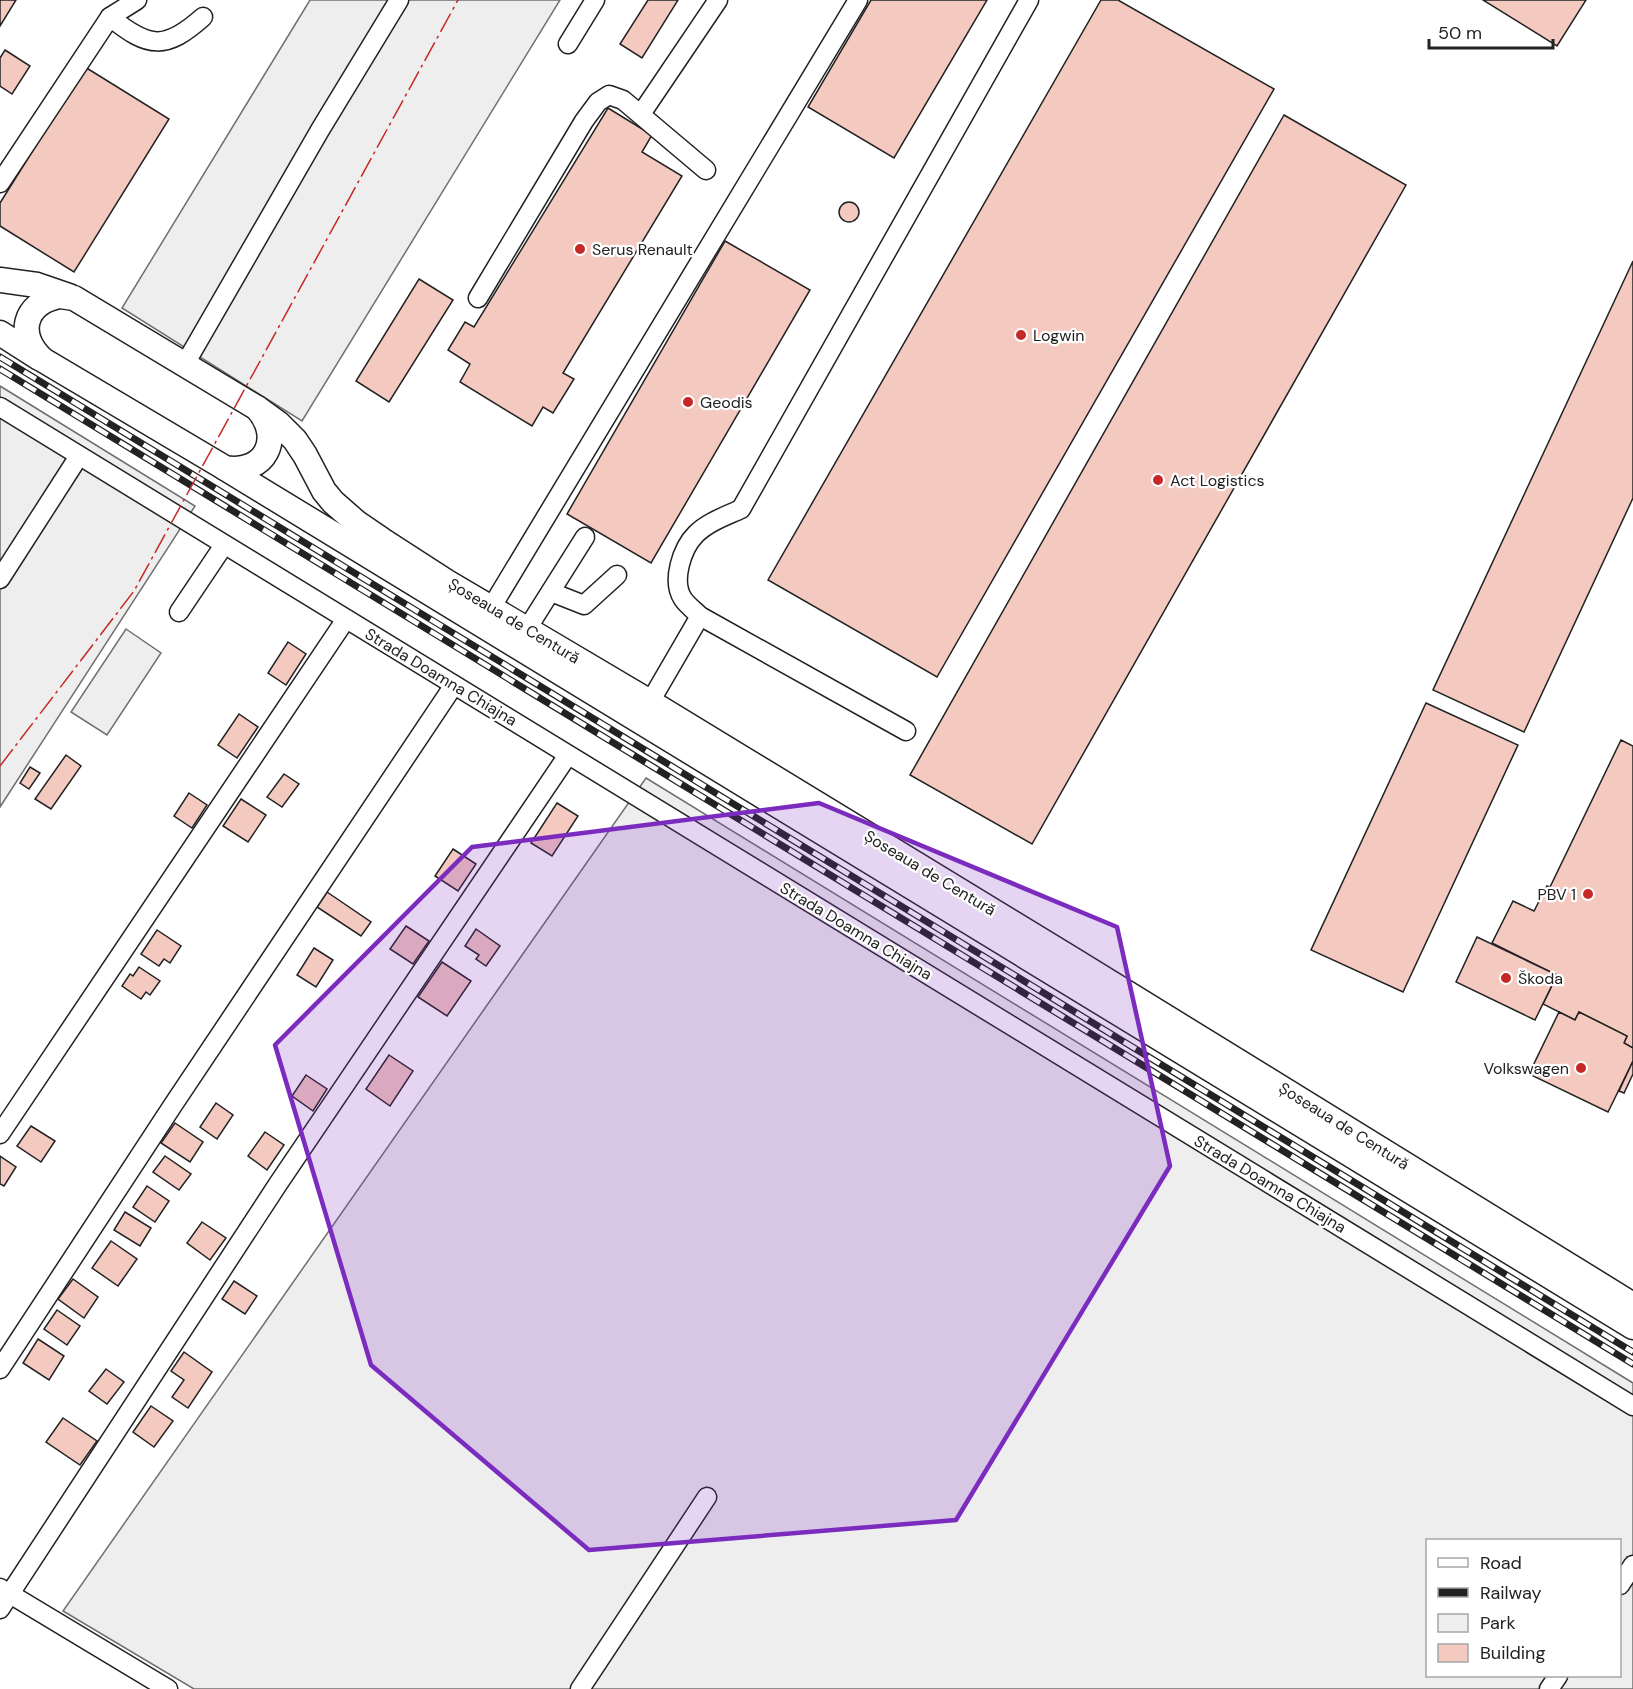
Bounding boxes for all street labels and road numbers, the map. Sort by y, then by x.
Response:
street label: Șoseaua de Centură [444,573,584,669]
street label: Strada Doamna Chiajna [361,623,521,731]
street label: Șoseaua de Centură [860,825,1000,921]
street label: Strada Doamna Chiajna [776,877,936,985]
street label: Șoseaua de Centură [1275,1077,1413,1175]
street label: Strada Doamna Chiajna [1190,1130,1350,1238]

